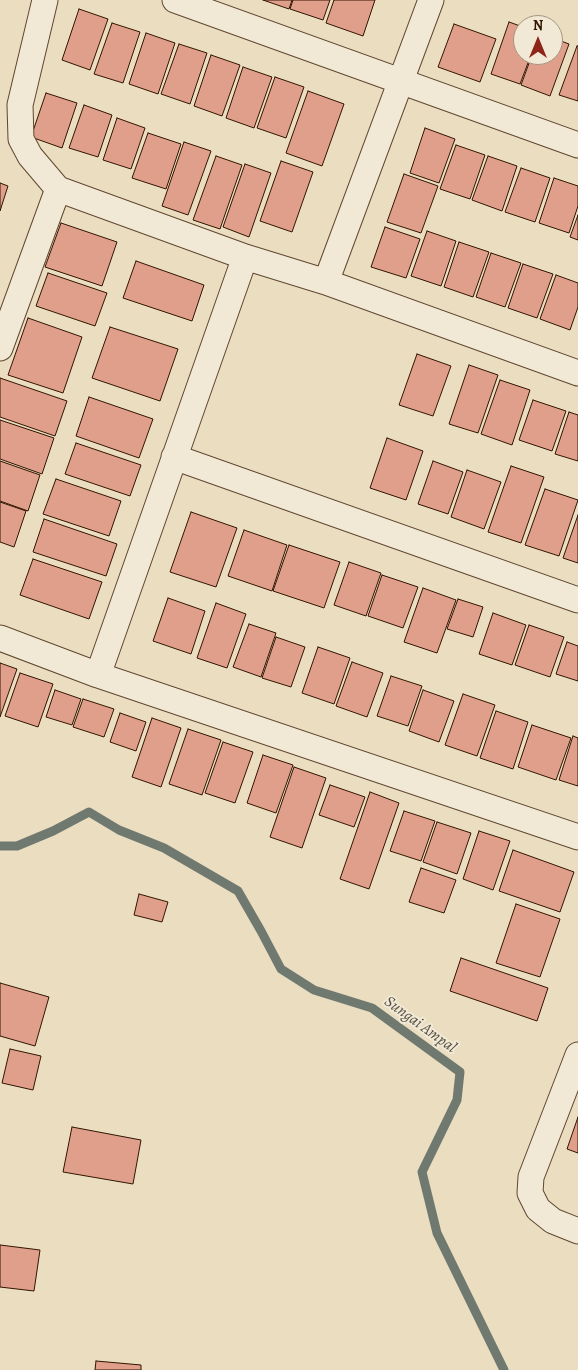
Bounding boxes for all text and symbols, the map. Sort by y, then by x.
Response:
north arrow [513,15,563,65]
text: N [533,16,543,35]
water label: Sungai Ampal [380,992,460,1058]

